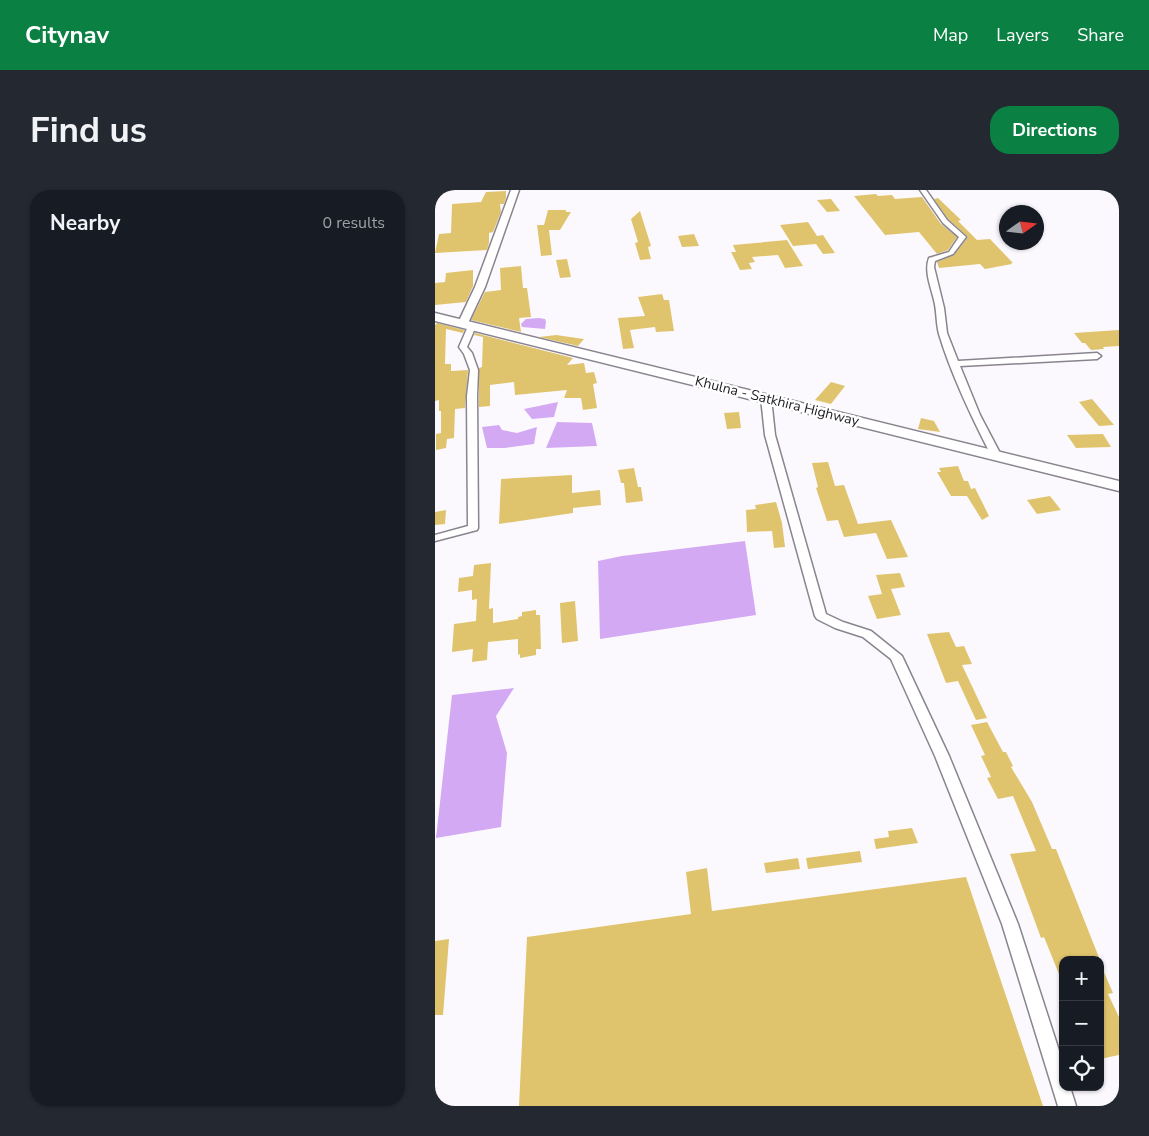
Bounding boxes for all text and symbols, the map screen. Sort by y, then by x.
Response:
text: Citynav [25,19,109,51]
text: Map [933,23,968,47]
text: Layers [996,23,1049,47]
text: Share [1077,23,1124,47]
button: Directions [990,106,1119,154]
text: Find us [30,107,147,154]
north arrow [999,205,1044,250]
text: Nearby [50,209,120,237]
text: 0 results [323,212,385,234]
street label: Khulna - Satkhira Highway [693,371,862,431]
map controls [1059,956,1104,1091]
button: + [1059,956,1104,1001]
button: − [1059,1001,1104,1046]
button: locate [1059,1046,1104,1091]

